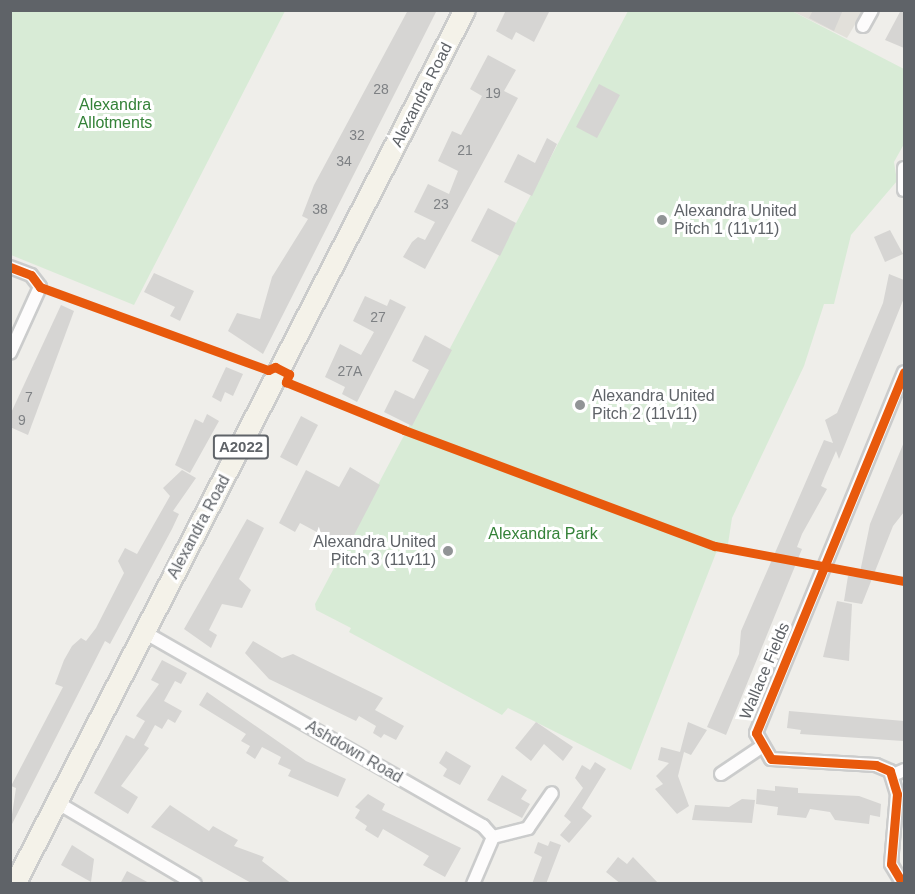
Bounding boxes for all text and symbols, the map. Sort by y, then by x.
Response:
street label: Alexandra Road [387,40,457,150]
house number: 28 [373,81,389,97]
house number: 19 [485,85,501,101]
park label: Alexandra Allotments [78,95,152,133]
house number: 32 [349,127,365,143]
house number: 21 [457,142,473,158]
house number: 34 [336,153,352,169]
house number: 23 [433,196,449,212]
house number: 38 [312,201,328,217]
place label: Alexandra United Pitch 1 (11v11) [674,201,797,239]
marker: Alexandra United Pitch 1 (11v11) [655,213,669,227]
house number: 27 [370,309,386,325]
house number: 27A [338,363,362,379]
place label: Alexandra United Pitch 2 (11v11) [592,386,715,424]
house number: 7 [25,389,33,405]
marker: Alexandra United Pitch 2 (11v11) [573,398,587,412]
house number: 9 [18,412,26,428]
road number: A2022 [212,435,270,459]
street label: Alexandra Road [164,472,234,582]
park label: Alexandra Park [488,524,598,544]
place label: Alexandra United Pitch 3 (11v11) [313,532,436,570]
marker: Alexandra United Pitch 3 (11v11) [441,544,455,558]
street label: Wallace Fields [736,620,794,722]
street label: Ashdown Road [302,717,406,787]

